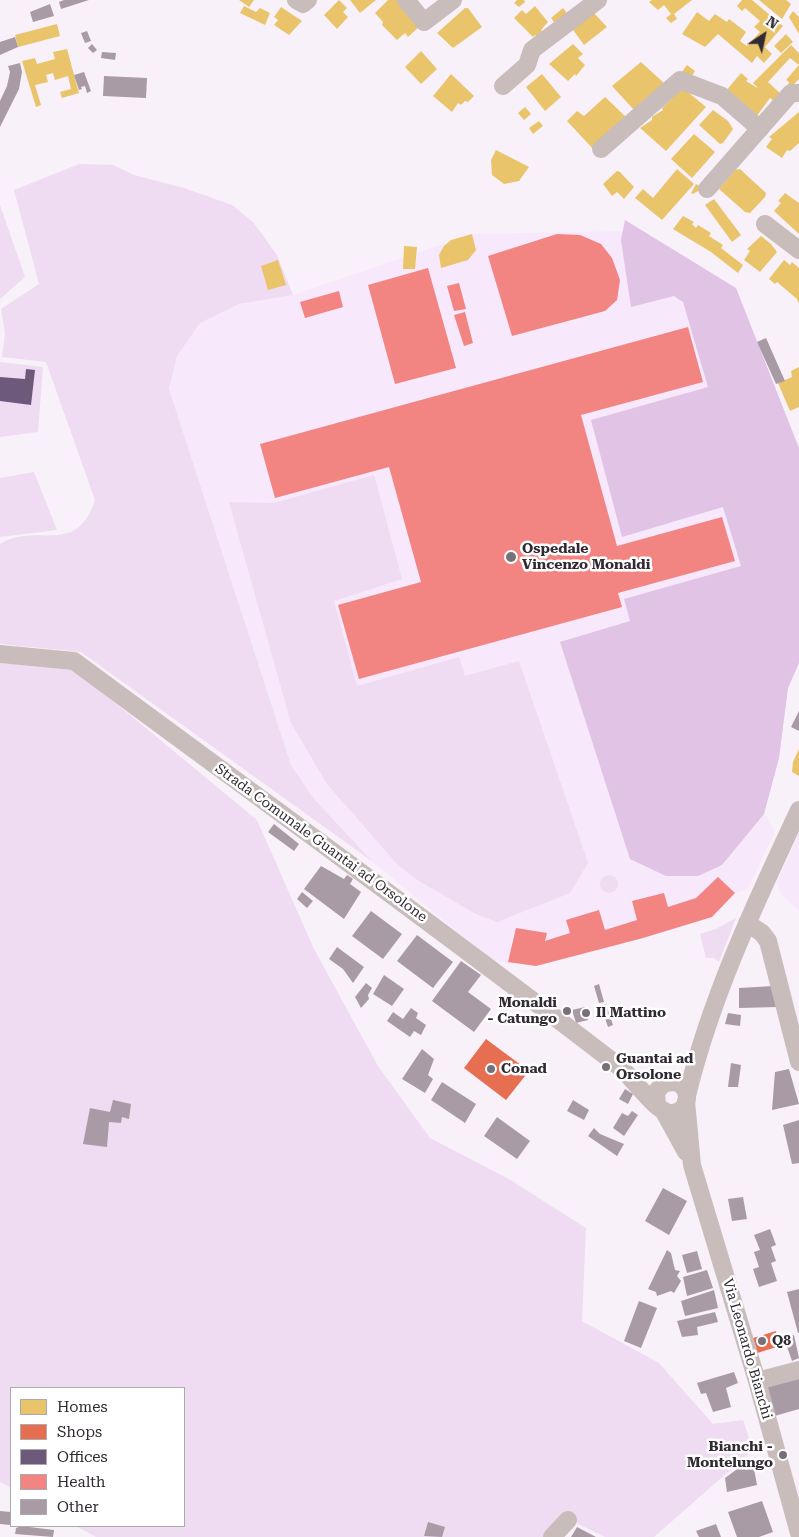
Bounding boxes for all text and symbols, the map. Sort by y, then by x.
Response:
north arrow [739,10,789,60]
text: N [763,13,781,32]
place label: Ospedale Vincenzo Monaldi [522,541,650,574]
marker: Ospedale Vincenzo Monaldi [504,550,518,564]
street label: Strada Comunale Guantai ad Orsolone [212,760,430,926]
place label: Monaldi - Catungo [487,995,557,1028]
marker: Monaldi - Catungo [561,1005,573,1017]
place label: Il Mattino [596,1005,666,1021]
marker: Il Mattino [580,1007,592,1019]
place label: Guantai ad Orsolone [616,1051,693,1084]
place label: Conad [501,1061,547,1077]
marker: Guantai ad Orsolone [600,1061,612,1073]
marker: Conad [485,1063,497,1075]
street label: Via Leonardo Bianchi [719,1277,775,1421]
place label: Q8 [772,1333,791,1349]
marker: Q8 [756,1335,768,1347]
legend [10,1387,185,1527]
text: Homes [57,1398,108,1416]
text: Shops [57,1423,102,1441]
place label: Bianchi - Montelungo [687,1439,773,1471]
text: Offices [57,1448,108,1466]
marker: Bianchi - Montelungo [777,1449,789,1461]
text: Health [57,1473,106,1491]
text: Other [57,1498,99,1516]

